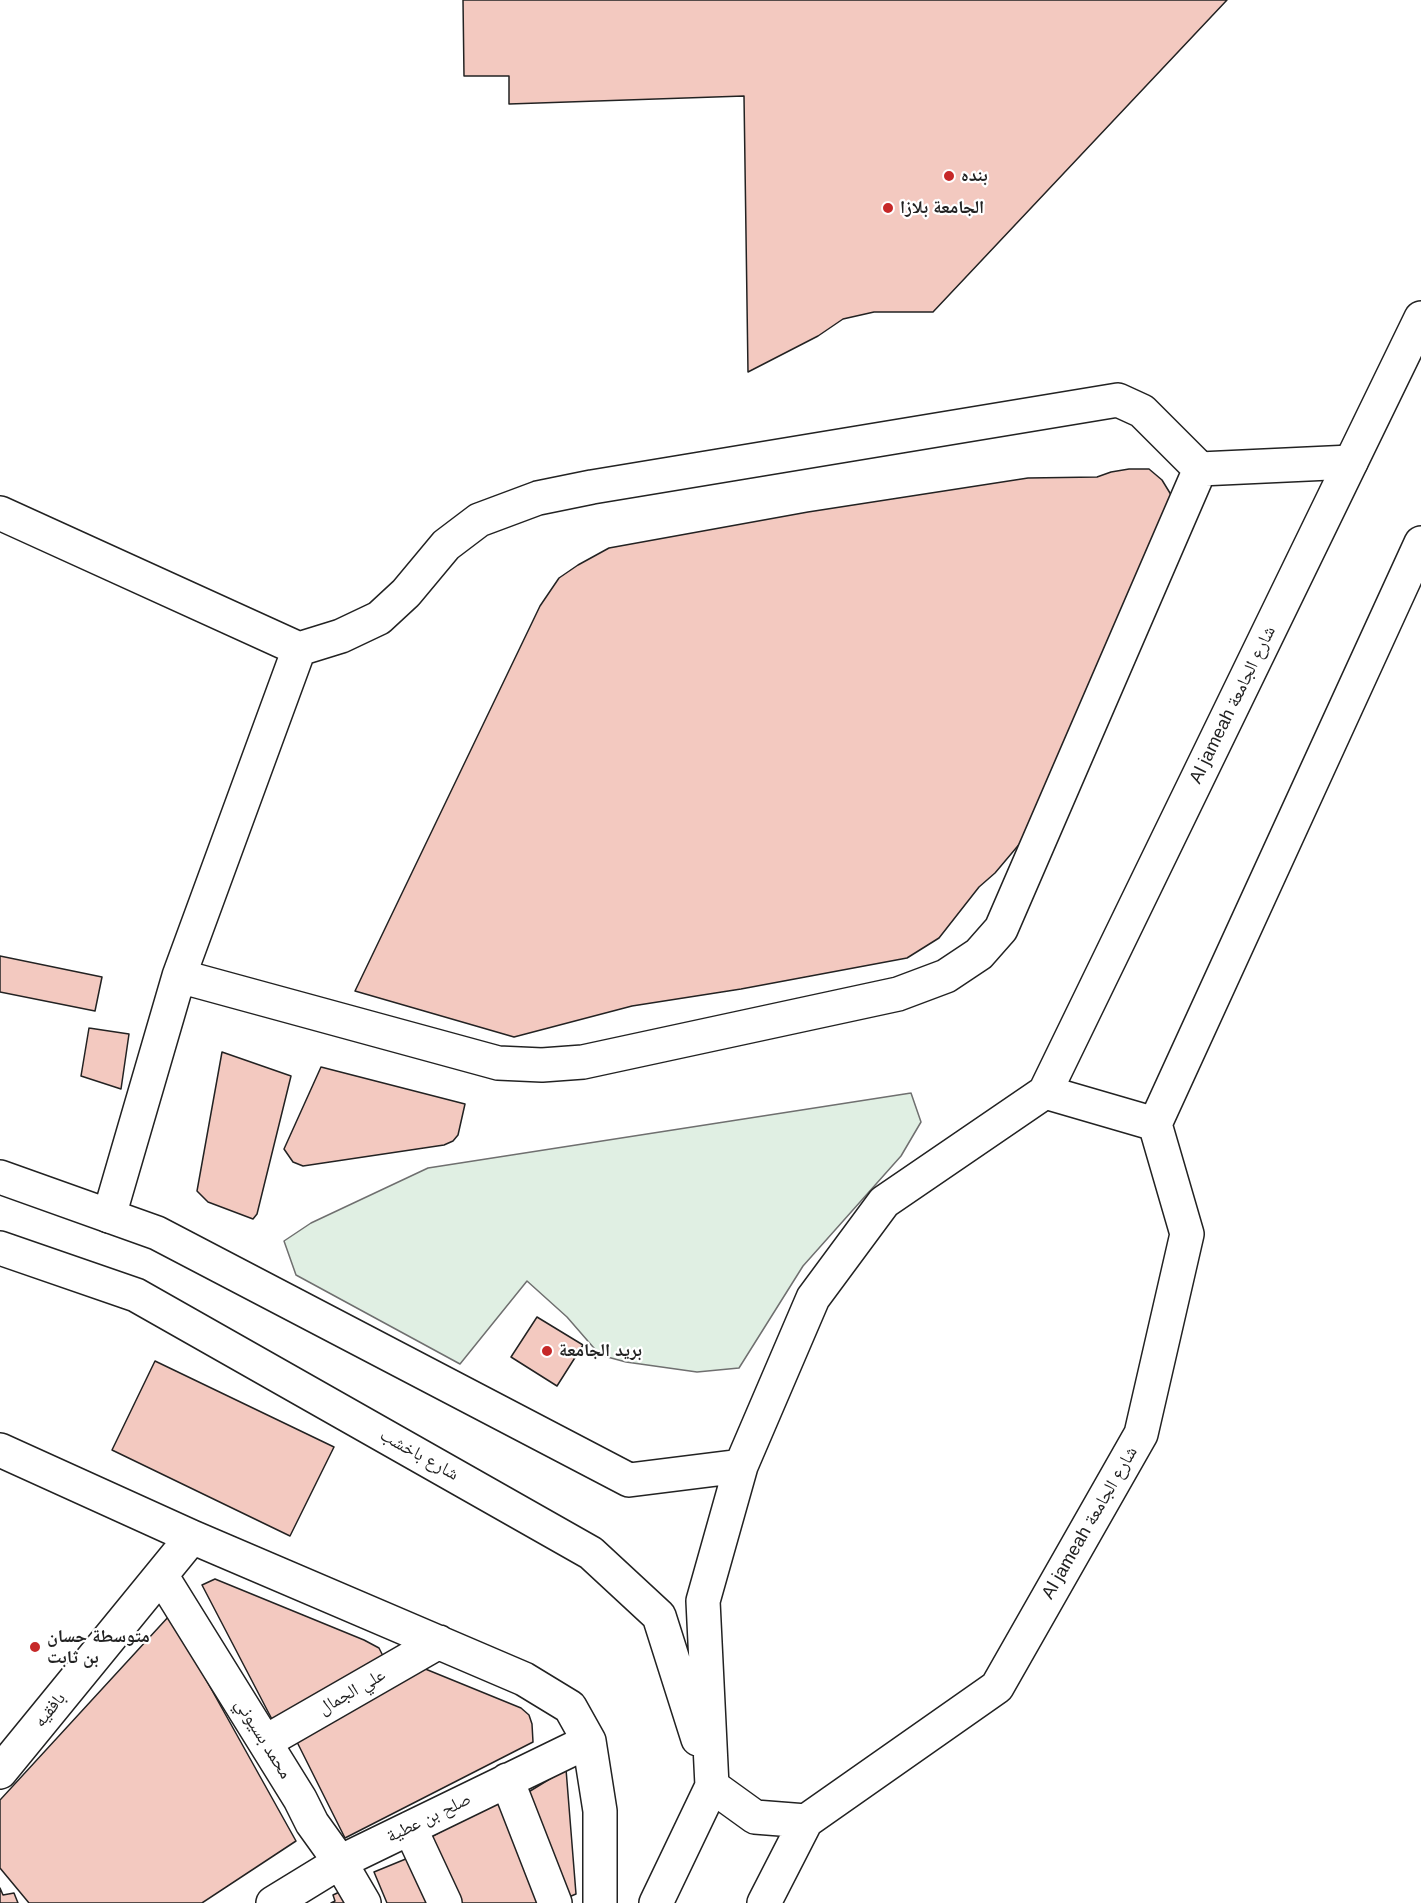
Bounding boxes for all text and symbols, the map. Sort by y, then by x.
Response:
place label: بنده [961,165,988,187]
marker: بنده [942,169,956,183]
place label: الجامعة بلازا [900,197,984,219]
marker: الجامعة بلازا [881,201,895,215]
street label: Al jameah شارع الجامعة [1185,623,1281,787]
place label: بريد الجامعة [559,1340,642,1362]
marker: بريد الجامعة [540,1344,554,1358]
street label: شارع باخشب [376,1425,462,1485]
street label: Al jameah شارع الجامعة [1037,1443,1143,1603]
place label: متوسطة حسان بن ثابت [47,1626,150,1668]
marker: متوسطة حسان بن ثابت [28,1640,42,1654]
street label: علي الجمال [315,1664,389,1720]
street label: بافقيه [29,1688,71,1732]
street label: محمد بسيوني [230,1695,296,1783]
street label: صلح بن عطية [383,1788,475,1848]

